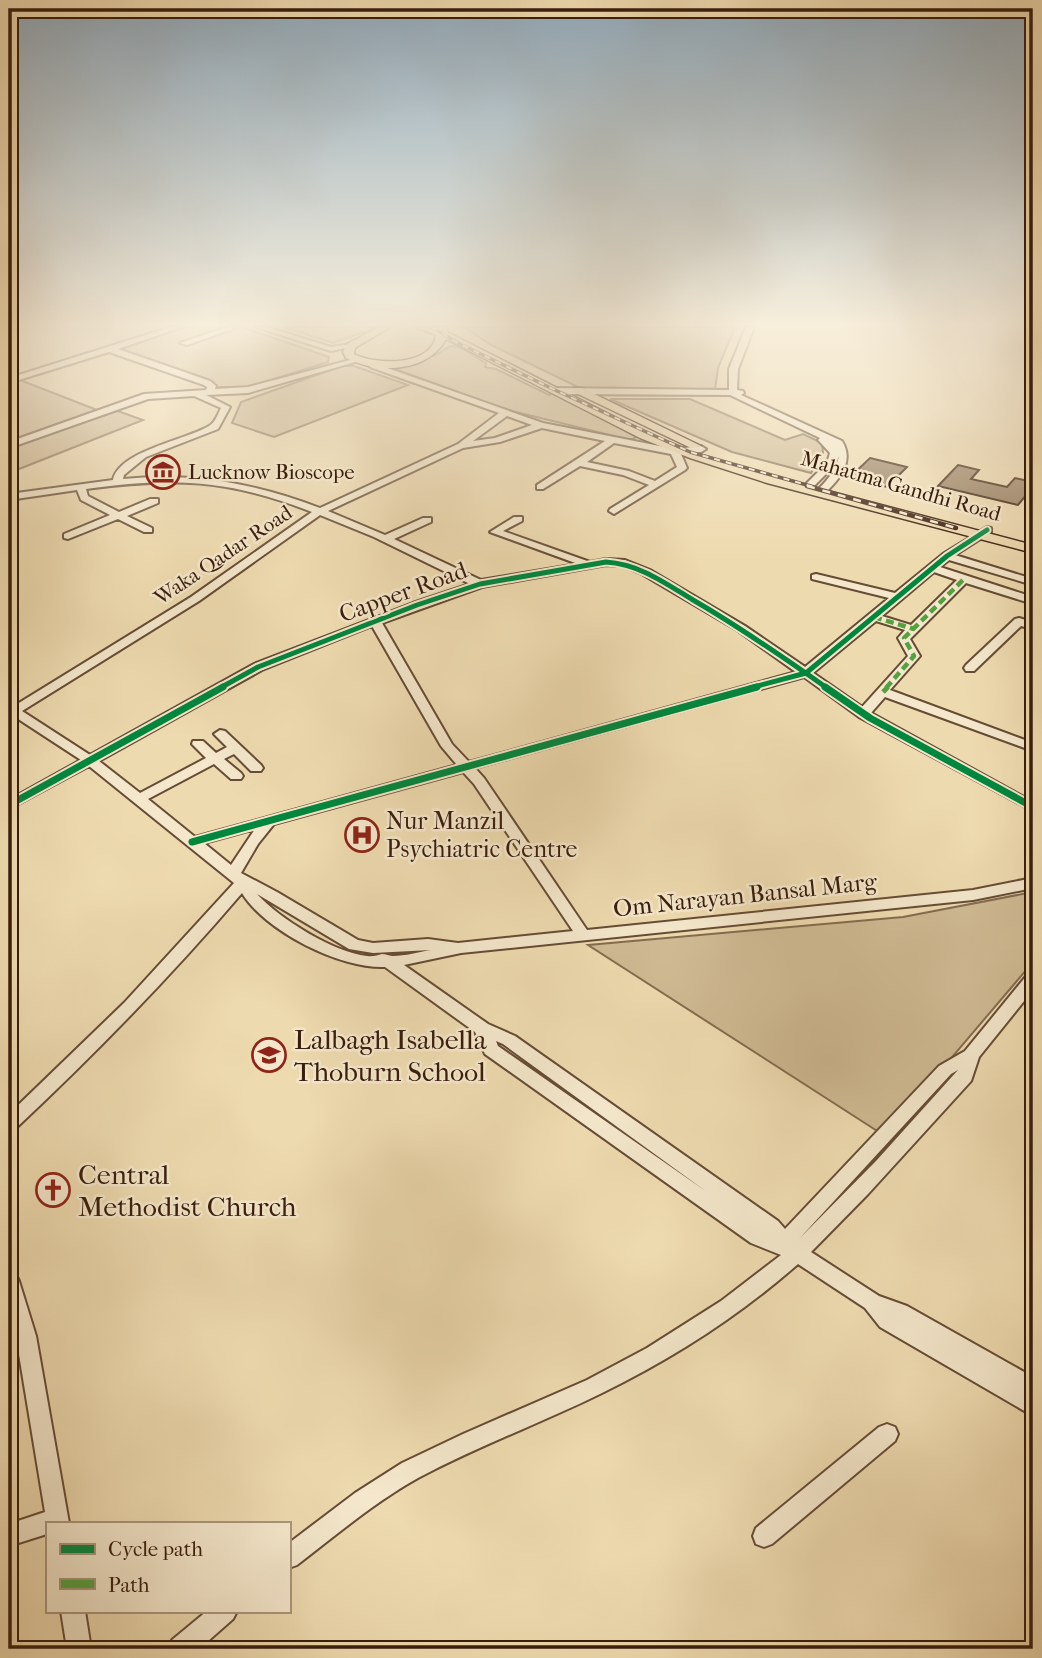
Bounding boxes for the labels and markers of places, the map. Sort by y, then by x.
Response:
museum icon: Lucknow Bioscope [144,453,182,491]
place label: Lucknow Bioscope [188,460,355,484]
place label: Nur Manzil Psychiatric Centre [386,807,578,863]
hospital icon: Nur Manzil Psychiatric Centre [343,816,381,854]
place label: Lalbagh Isabella Thoburn School [294,1023,488,1088]
school or university icon: Lalbagh Isabella Thoburn School [250,1036,288,1074]
place label: Central Methodist Church [78,1158,297,1223]
church icon: Central Methodist Church [34,1171,72,1209]

